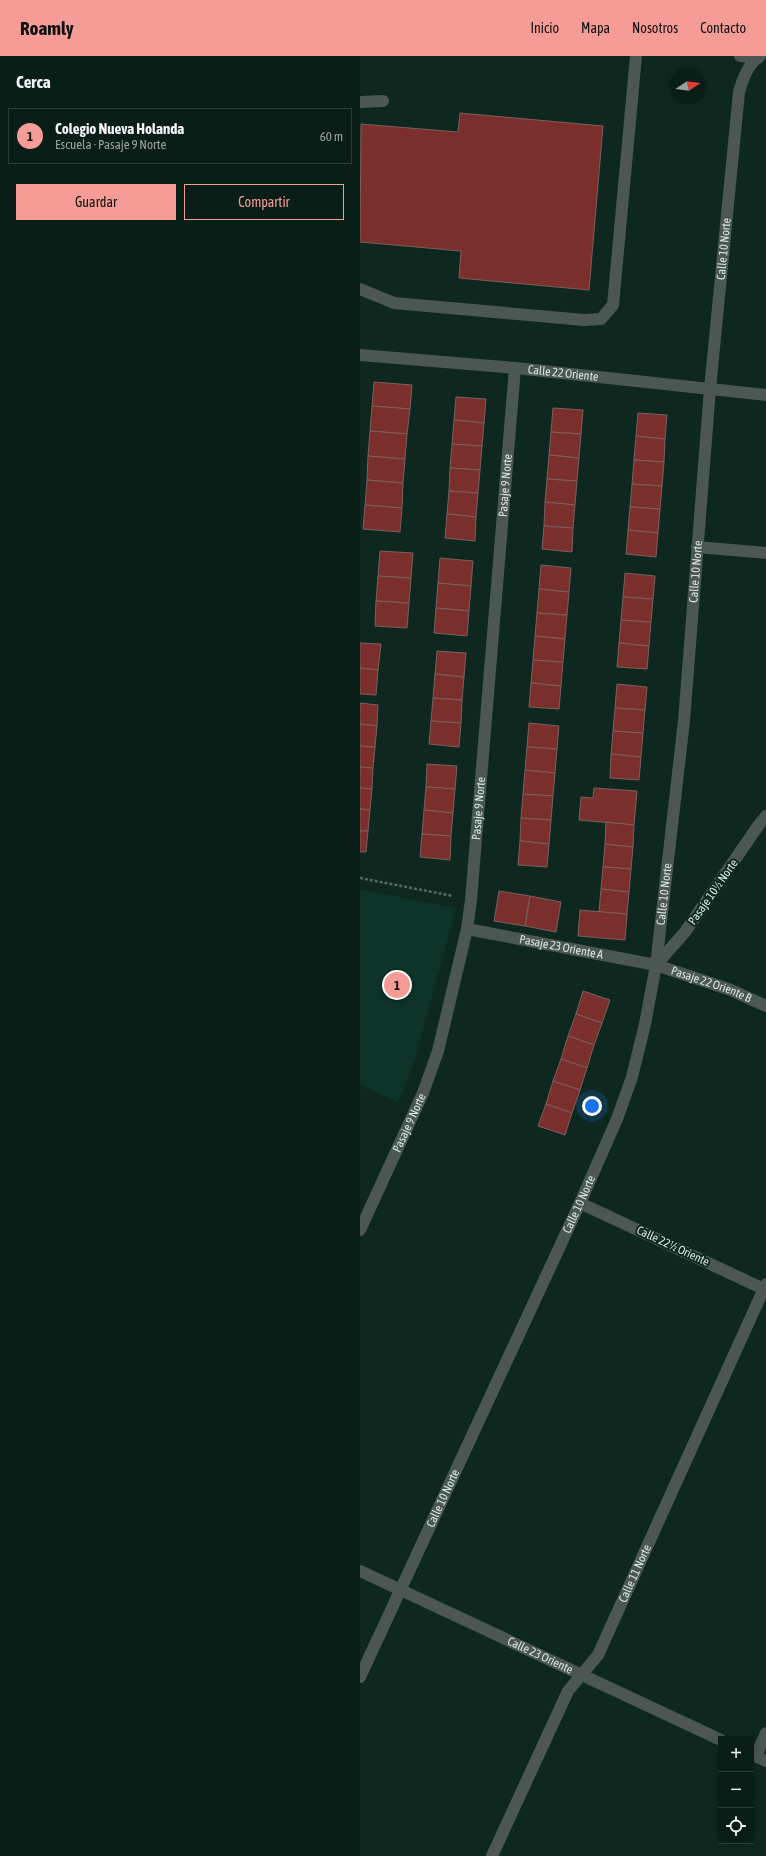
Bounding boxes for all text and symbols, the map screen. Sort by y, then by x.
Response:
text: Roamly [20,17,74,39]
text: Inicio [530,20,559,36]
text: Mapa [581,20,610,36]
text: Nosotros [632,20,678,36]
text: Contacto [700,20,746,36]
north arrow [670,68,706,104]
text: Cerca [16,72,51,92]
text: Colegio Nueva Holanda [55,120,184,137]
text: 1 [27,129,33,144]
text: 60 m [320,129,343,144]
text: Escuela · Pasaje 9 Norte [55,137,166,152]
button: Guardar [16,184,176,220]
button: Compartir [184,184,344,220]
street label: Calle 10 Norte [714,217,734,280]
street label: Calle 22 Oriente [527,362,599,384]
street label: Pasaje 9 Norte [496,453,515,518]
street label: Calle 10 Norte [686,540,705,603]
street label: Pasaje 9 Norte [469,776,488,840]
street label: Pasaje 10½ Norte [685,857,741,927]
street label: Calle 10 Norte [654,862,675,926]
street label: Pasaje 23 Oriente A [518,932,604,962]
street label: Pasaje 22 Oriente B [669,964,754,1006]
pin: 1 [384,970,410,1000]
street label: Pasaje 9 Norte [390,1091,429,1154]
your location [582,1096,602,1116]
street label: Calle 10 Norte [560,1173,598,1236]
street label: Calle 22½ Oriente [634,1223,712,1269]
street label: Calle 10 Norte [423,1467,462,1529]
street label: Calle 11 Norte [616,1542,654,1605]
street label: Calle 23 Oriente [505,1634,575,1677]
map controls [718,1736,754,1844]
button: + [718,1736,754,1772]
button: − [718,1772,754,1808]
button: locate [718,1808,754,1844]

